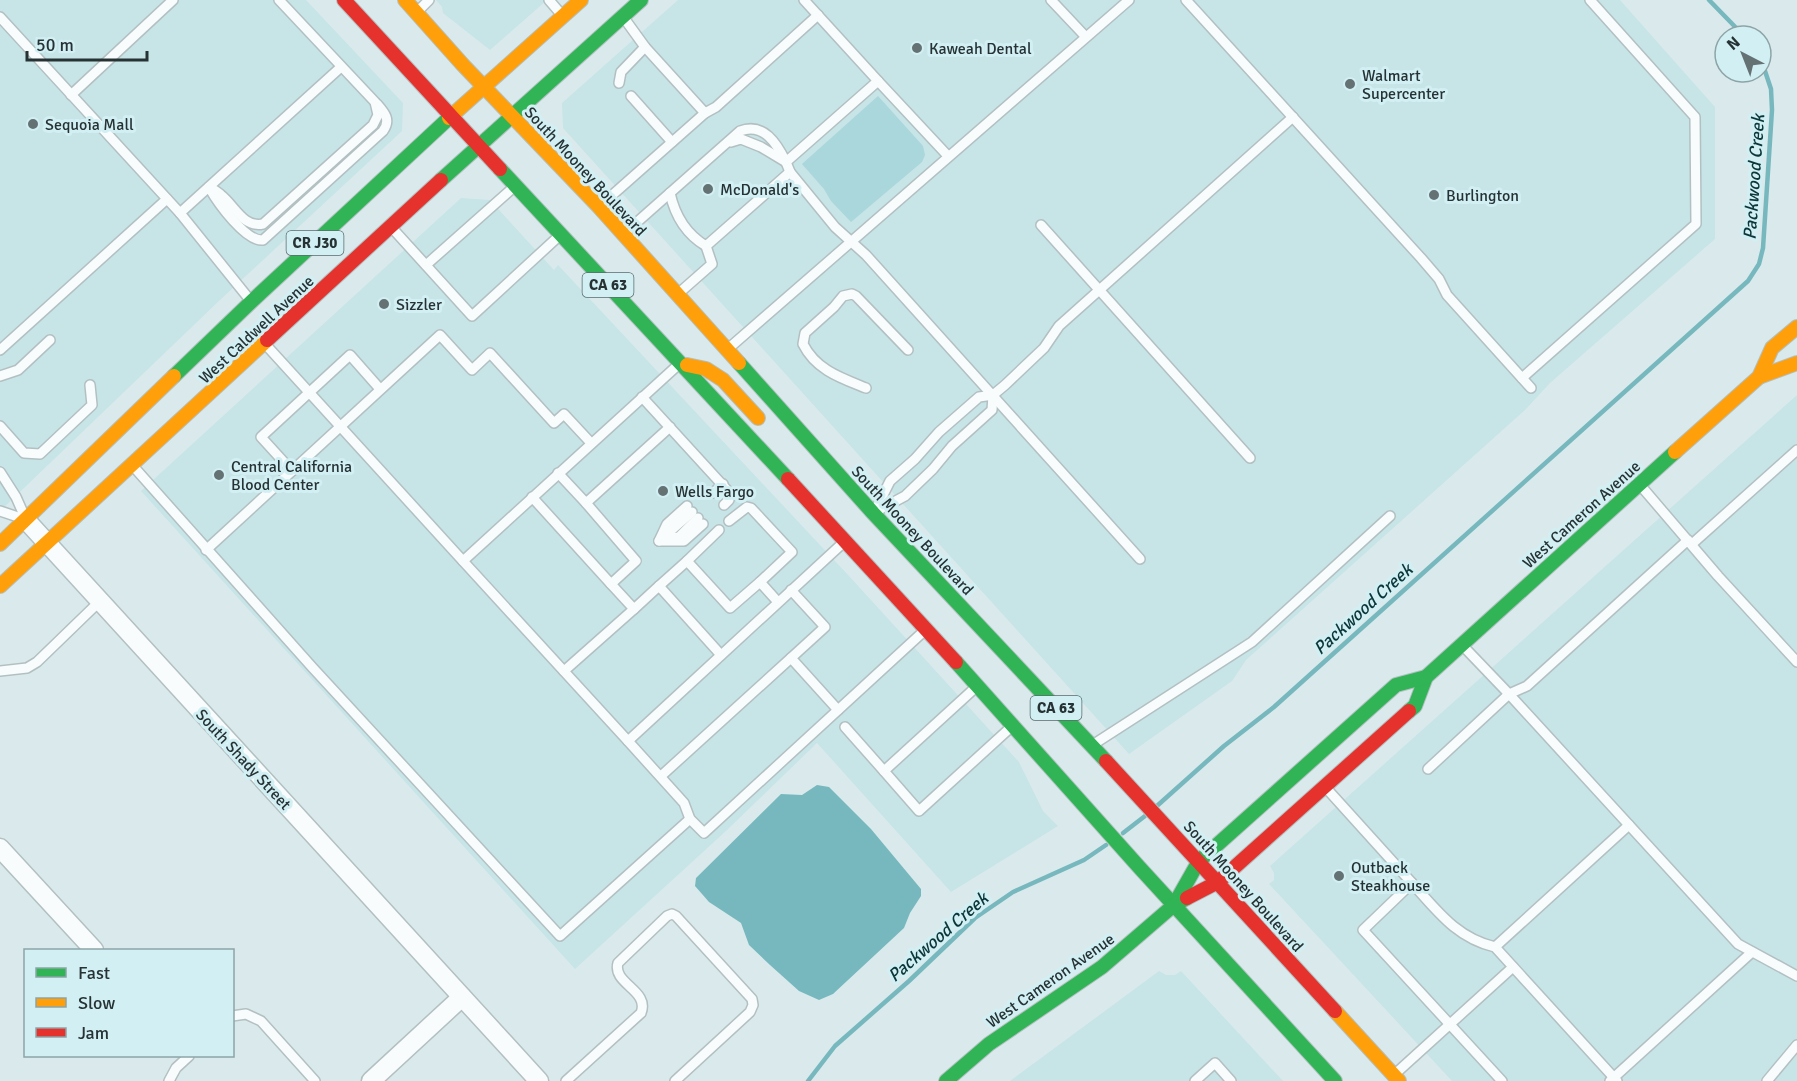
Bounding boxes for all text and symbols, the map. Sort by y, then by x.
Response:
scale bar [27,24,147,62]
north arrow [1713,24,1773,84]
text: N [1723,32,1744,55]
text: 50 m [36,34,74,56]
place label: Kaweah Dental [929,39,1032,59]
marker: Kaweah Dental [910,41,924,55]
place label: Walmart Supercenter [1362,66,1445,104]
marker: Walmart Supercenter [1343,77,1357,91]
street label: South Mooney Boulevard [520,103,650,241]
water label: Packwood Creek [1739,112,1769,240]
place label: Sequoia Mall [45,115,134,135]
marker: Sequoia Mall [26,117,40,131]
place label: McDonald's [720,180,799,200]
marker: McDonald's [701,182,715,196]
place label: Burlington [1446,186,1519,206]
marker: Burlington [1427,188,1441,202]
road number: CR J30 [286,231,344,255]
street label: West Caldwell Avenue [195,271,318,388]
road number: CA 63 [582,273,634,297]
place label: Sizzler [396,295,442,315]
marker: Sizzler [377,297,391,311]
place label: Central California Blood Center [231,457,352,495]
street label: West Cameron Avenue [1519,457,1645,573]
street label: South Mooney Boulevard [847,462,977,600]
marker: Central California Blood Center [212,468,226,482]
place label: Wells Fargo [675,482,754,502]
marker: Wells Fargo [656,484,670,498]
water label: Packwood Creek [1309,557,1418,659]
road number: CA 63 [1030,696,1082,720]
street label: South Shady Street [191,705,295,815]
street label: South Mooney Boulevard [1179,817,1307,956]
place label: Outback Steakhouse [1351,858,1430,896]
marker: Outback Steakhouse [1332,869,1346,883]
water label: Packwood Creek [883,886,994,987]
street label: West Cameron Avenue [983,929,1118,1033]
legend [24,949,234,1057]
text: Fast [78,962,110,984]
text: Slow [78,992,115,1014]
text: Jam [78,1022,109,1044]

